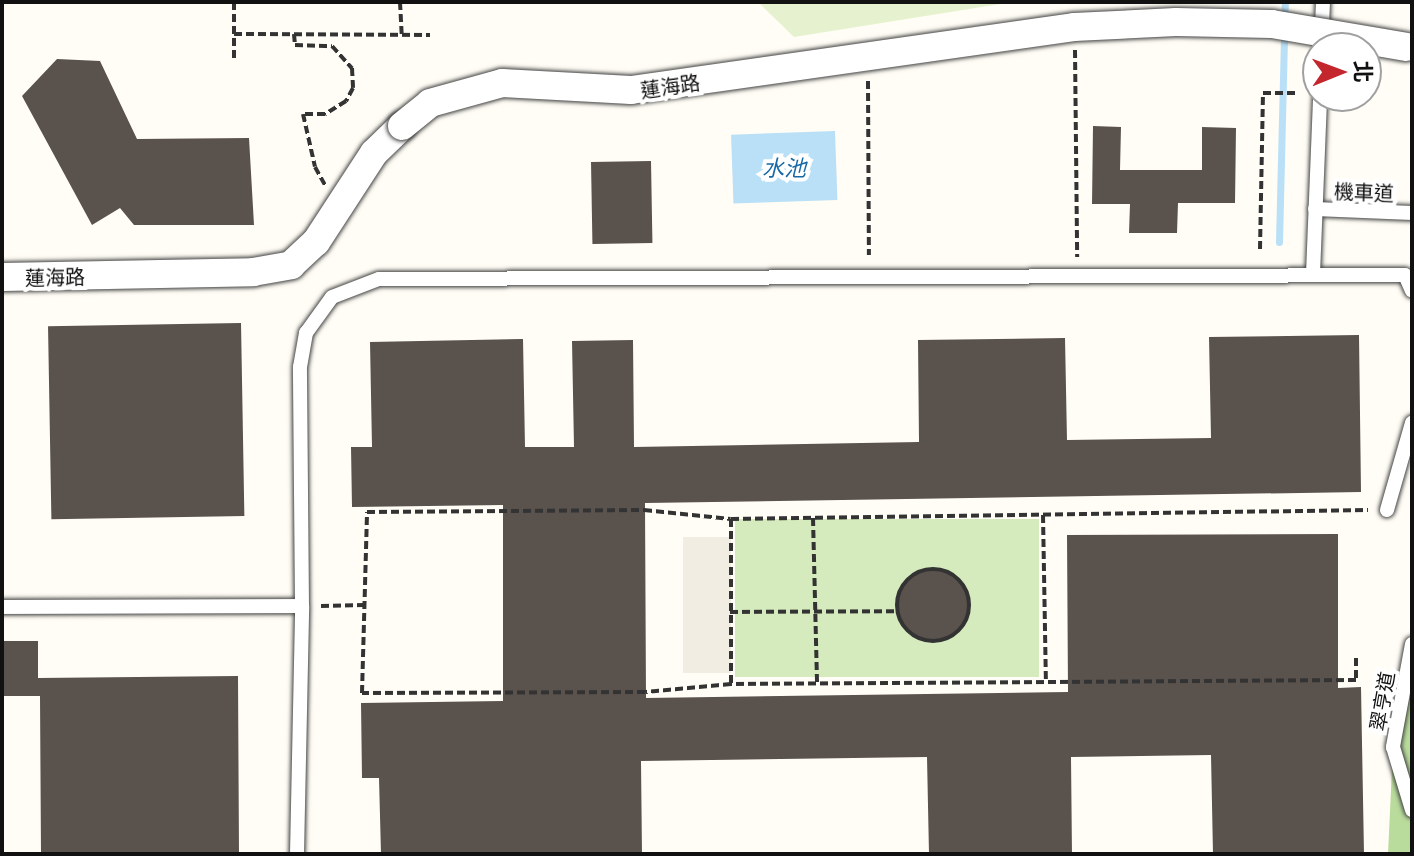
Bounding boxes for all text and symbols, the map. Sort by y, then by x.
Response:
north arrow [1302,32,1382,112]
text: 北 [1348,60,1381,83]
street label: 蓮海路 [639,69,701,101]
water label: 水池 [762,154,806,180]
street label: 機車道 [1334,178,1394,204]
street label: 蓮海路 [25,263,85,289]
street label: 翠亨道 [1364,669,1398,733]

